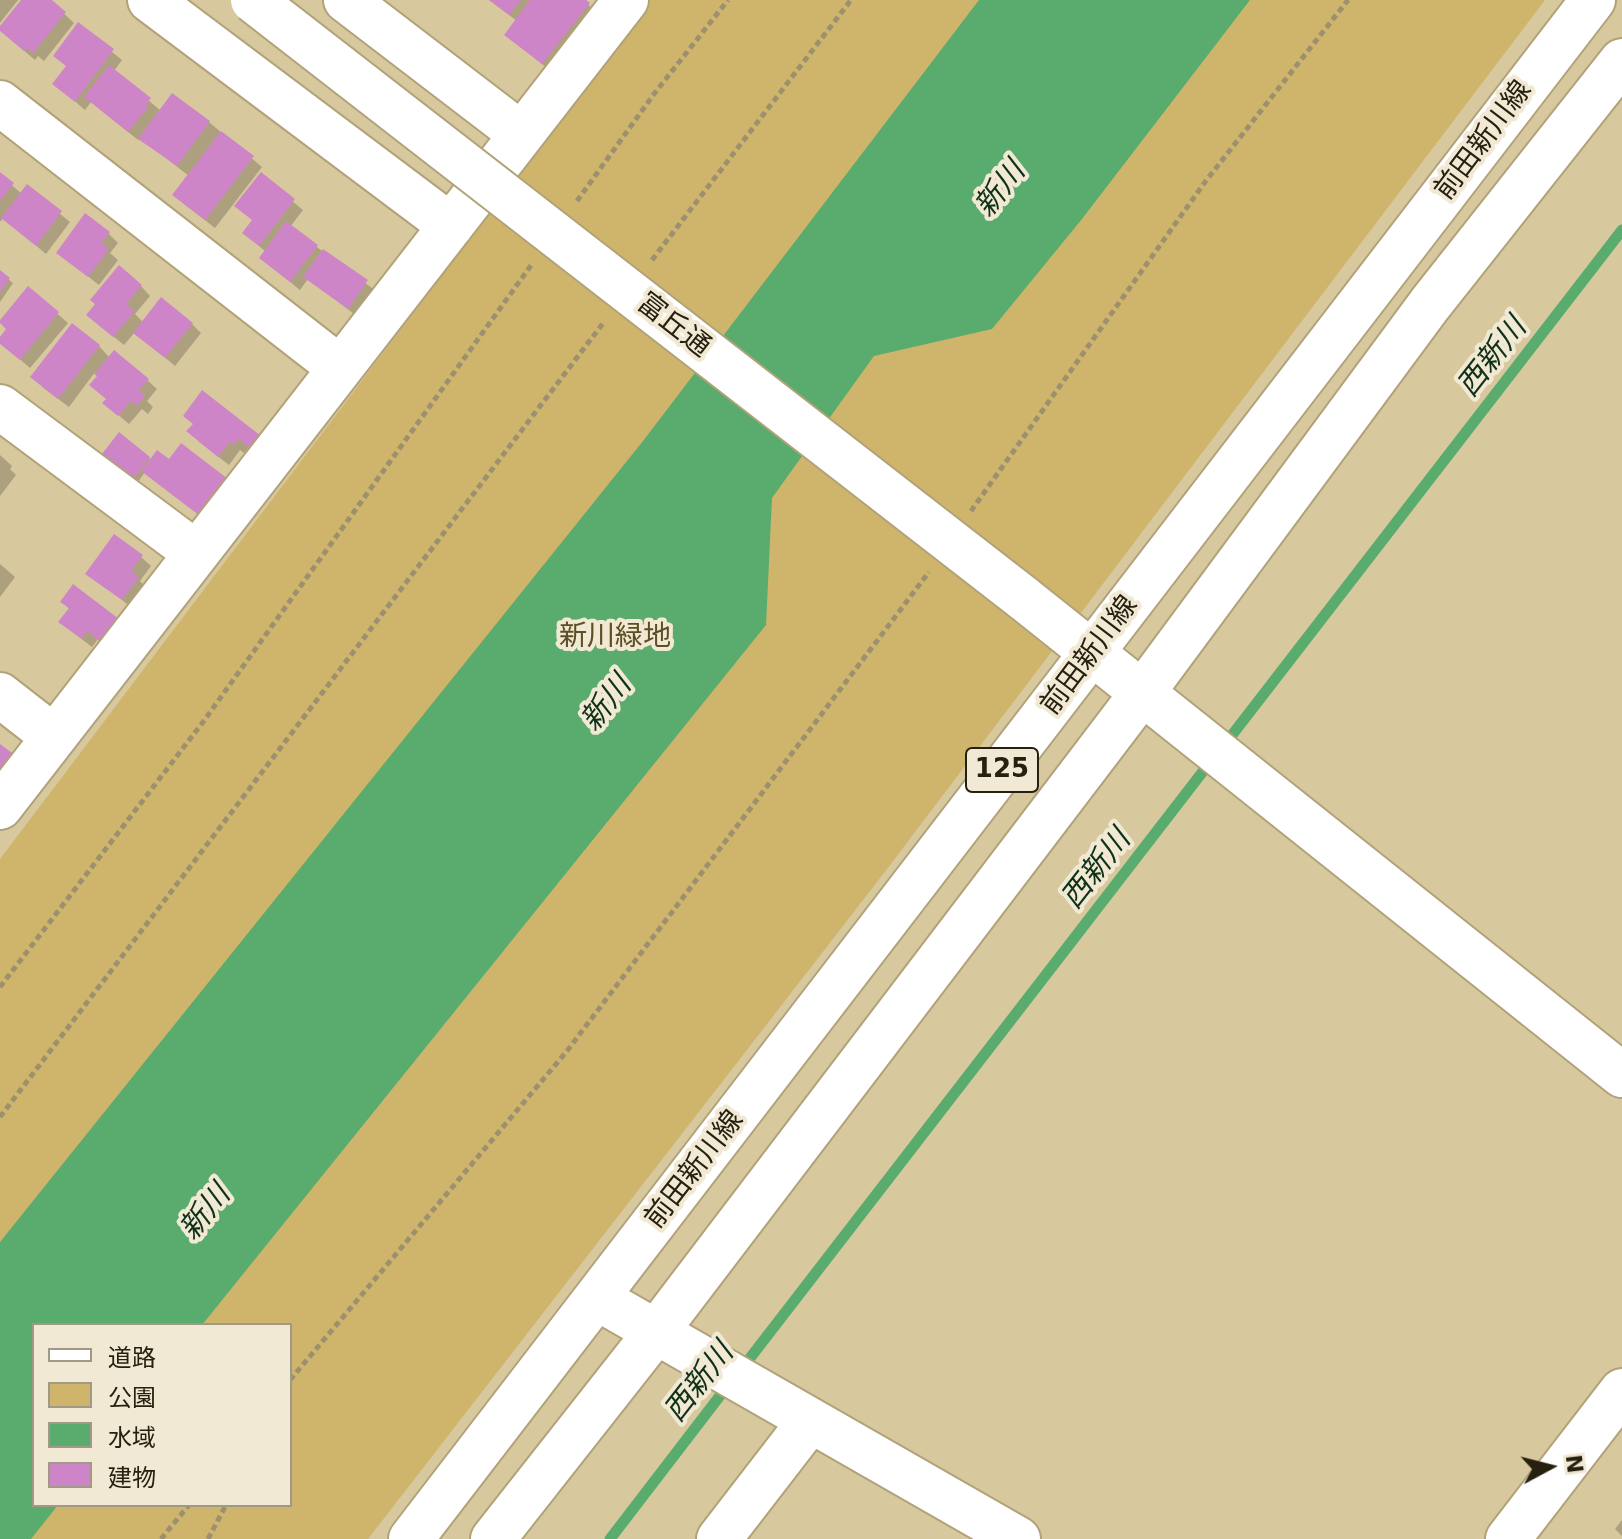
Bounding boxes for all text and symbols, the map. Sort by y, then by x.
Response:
street label: 前田新川線 [1428,75,1540,207]
water label: 新川 [968,155,1034,225]
street label: 富丘通 [630,287,716,365]
water label: 西新川 [1451,311,1535,405]
street label: 前田新川線 [1034,590,1146,722]
park label: 新川緑地 [559,621,671,655]
water label: 新川 [574,669,640,739]
road number: 125 [966,748,1038,792]
water label: 西新川 [1055,823,1139,917]
street label: 前田新川線 [639,1104,751,1236]
water label: 新川 [173,1178,239,1248]
legend [32,1323,292,1507]
water label: 西新川 [658,1336,742,1430]
text: 道路 [108,1344,156,1372]
text: 公園 [108,1384,156,1412]
text: 水域 [108,1424,156,1452]
north arrow [1510,1427,1590,1507]
text: N [1561,1453,1588,1475]
text: 建物 [108,1464,156,1492]

